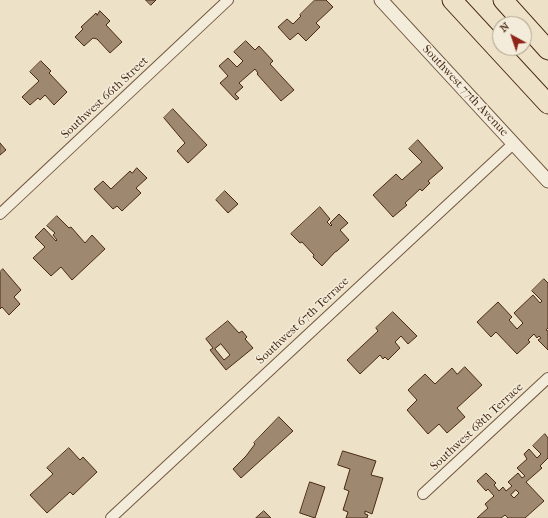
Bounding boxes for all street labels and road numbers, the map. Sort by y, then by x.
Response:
street label: Southwest 77th Avenue [419,42,511,140]
street label: Southwest 66th Street [58,54,152,142]
street label: Southwest 67th Terrace [254,274,352,368]
street label: Southwest 68th Terrace [428,380,526,474]

